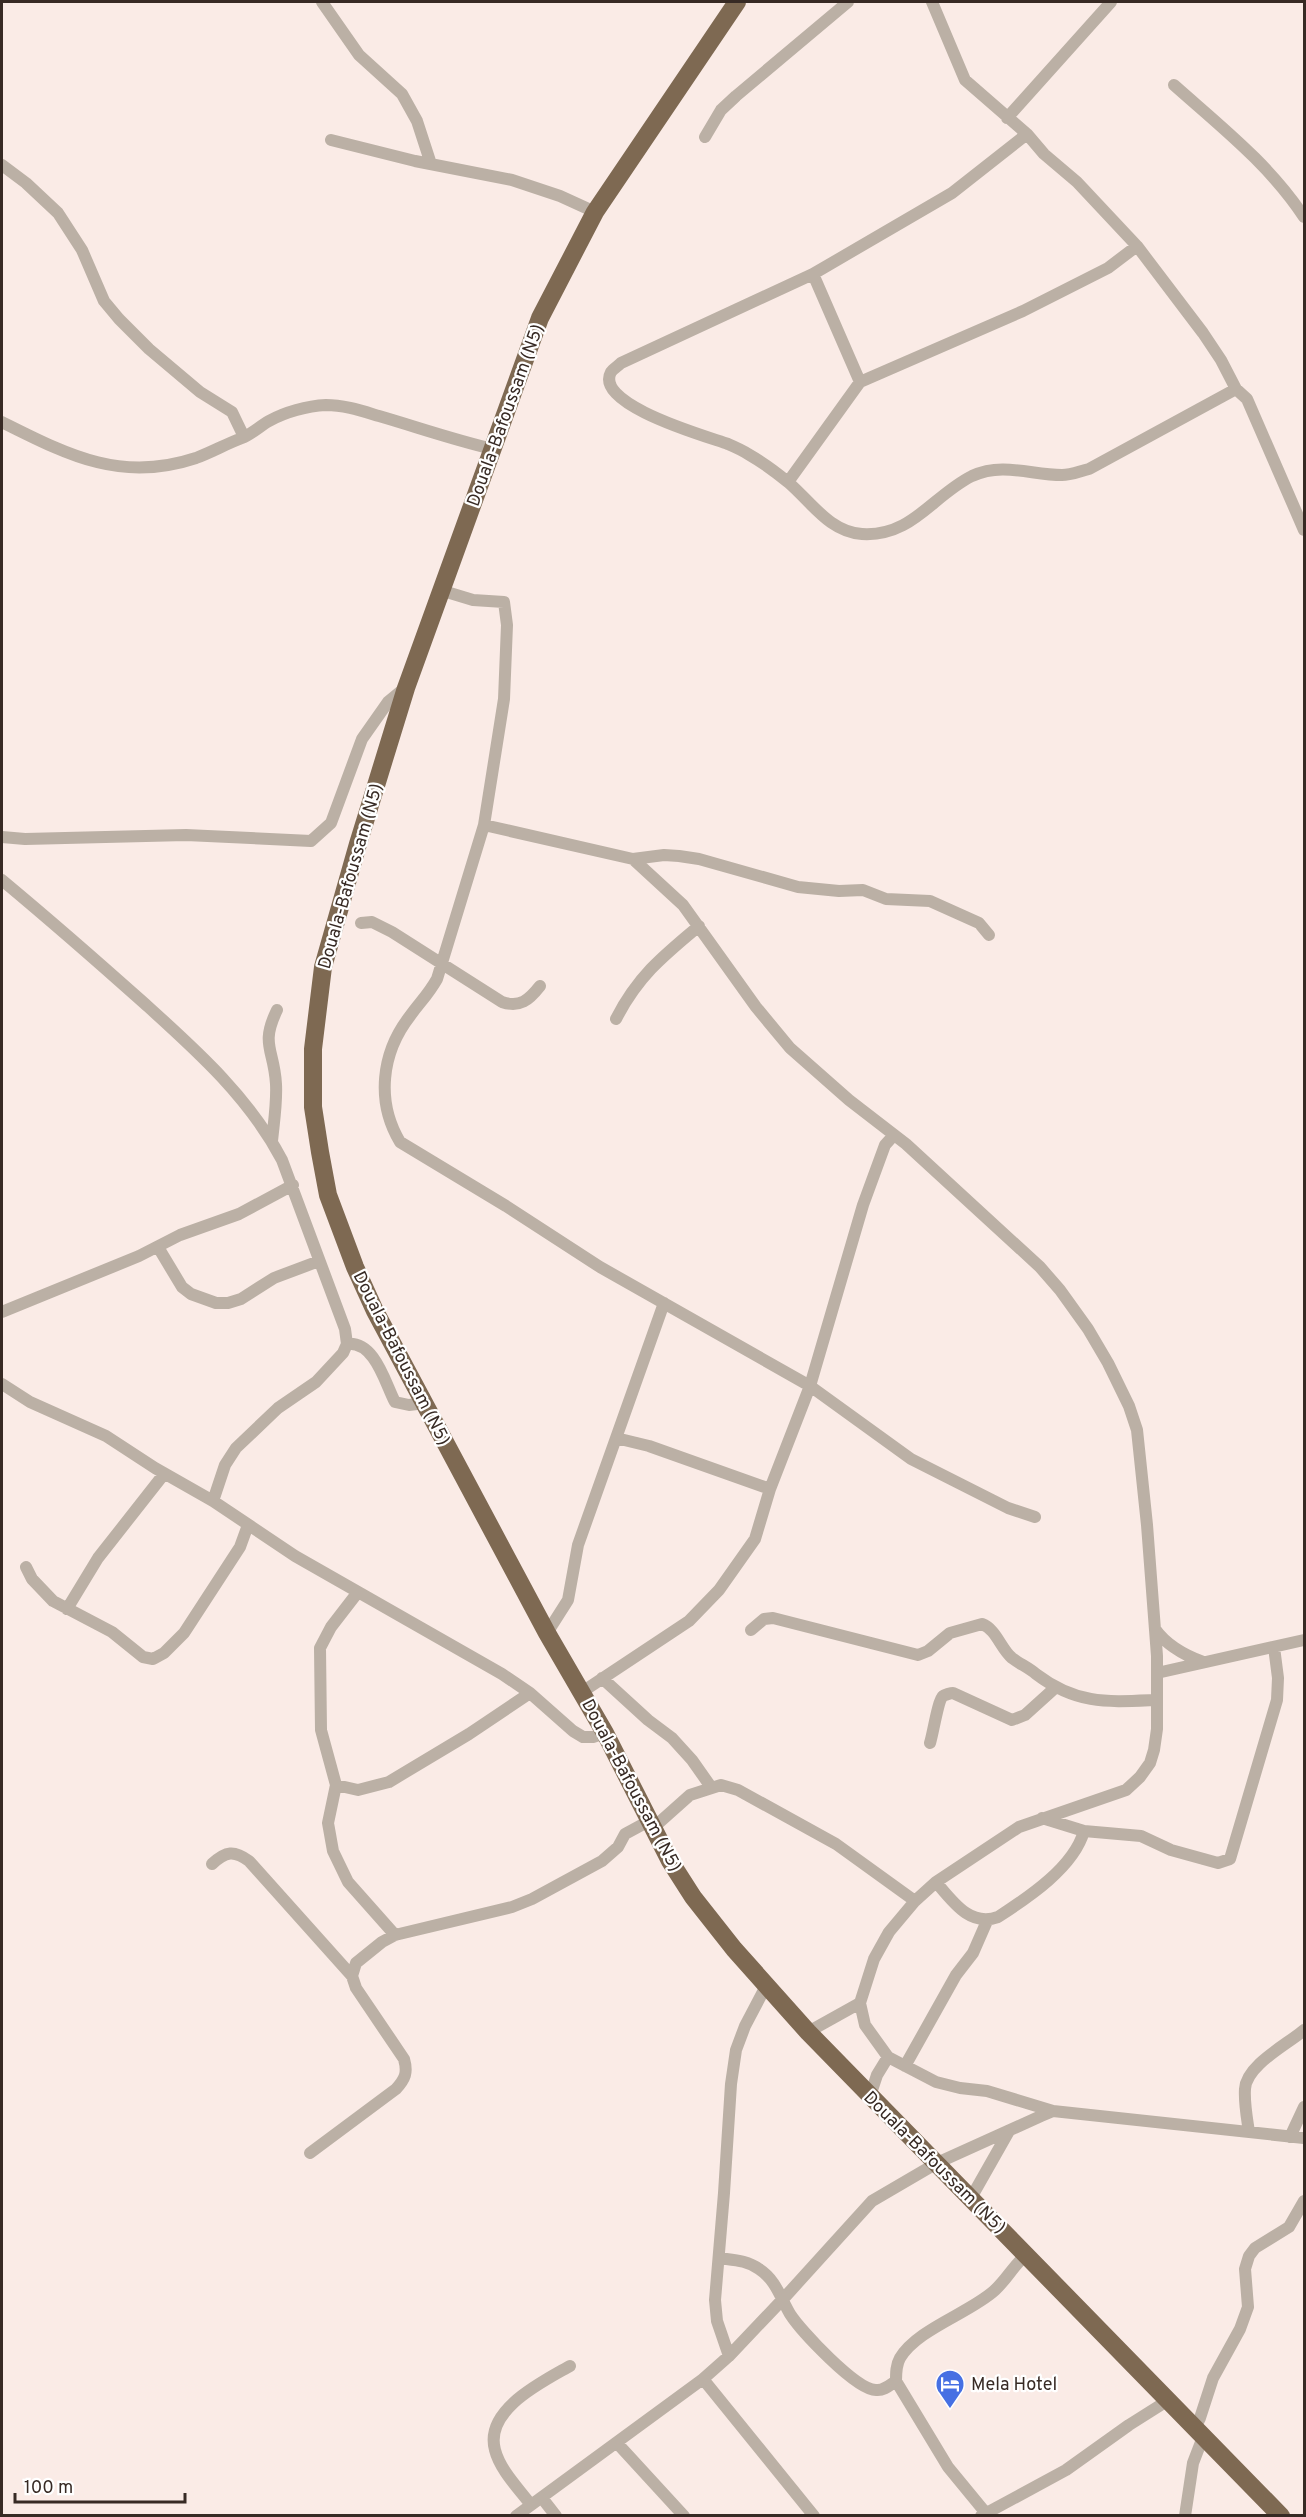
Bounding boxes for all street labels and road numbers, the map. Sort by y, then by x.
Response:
street label: Douala-Bafoussam (N5) [463,321,550,510]
street label: Douala-Bafoussam (N5) [314,781,389,972]
street label: Douala-Bafoussam (N5) [347,1268,455,1450]
street label: Douala-Bafoussam (N5) [575,1695,686,1876]
street label: Douala-Bafoussam (N5) [858,2087,1010,2239]

